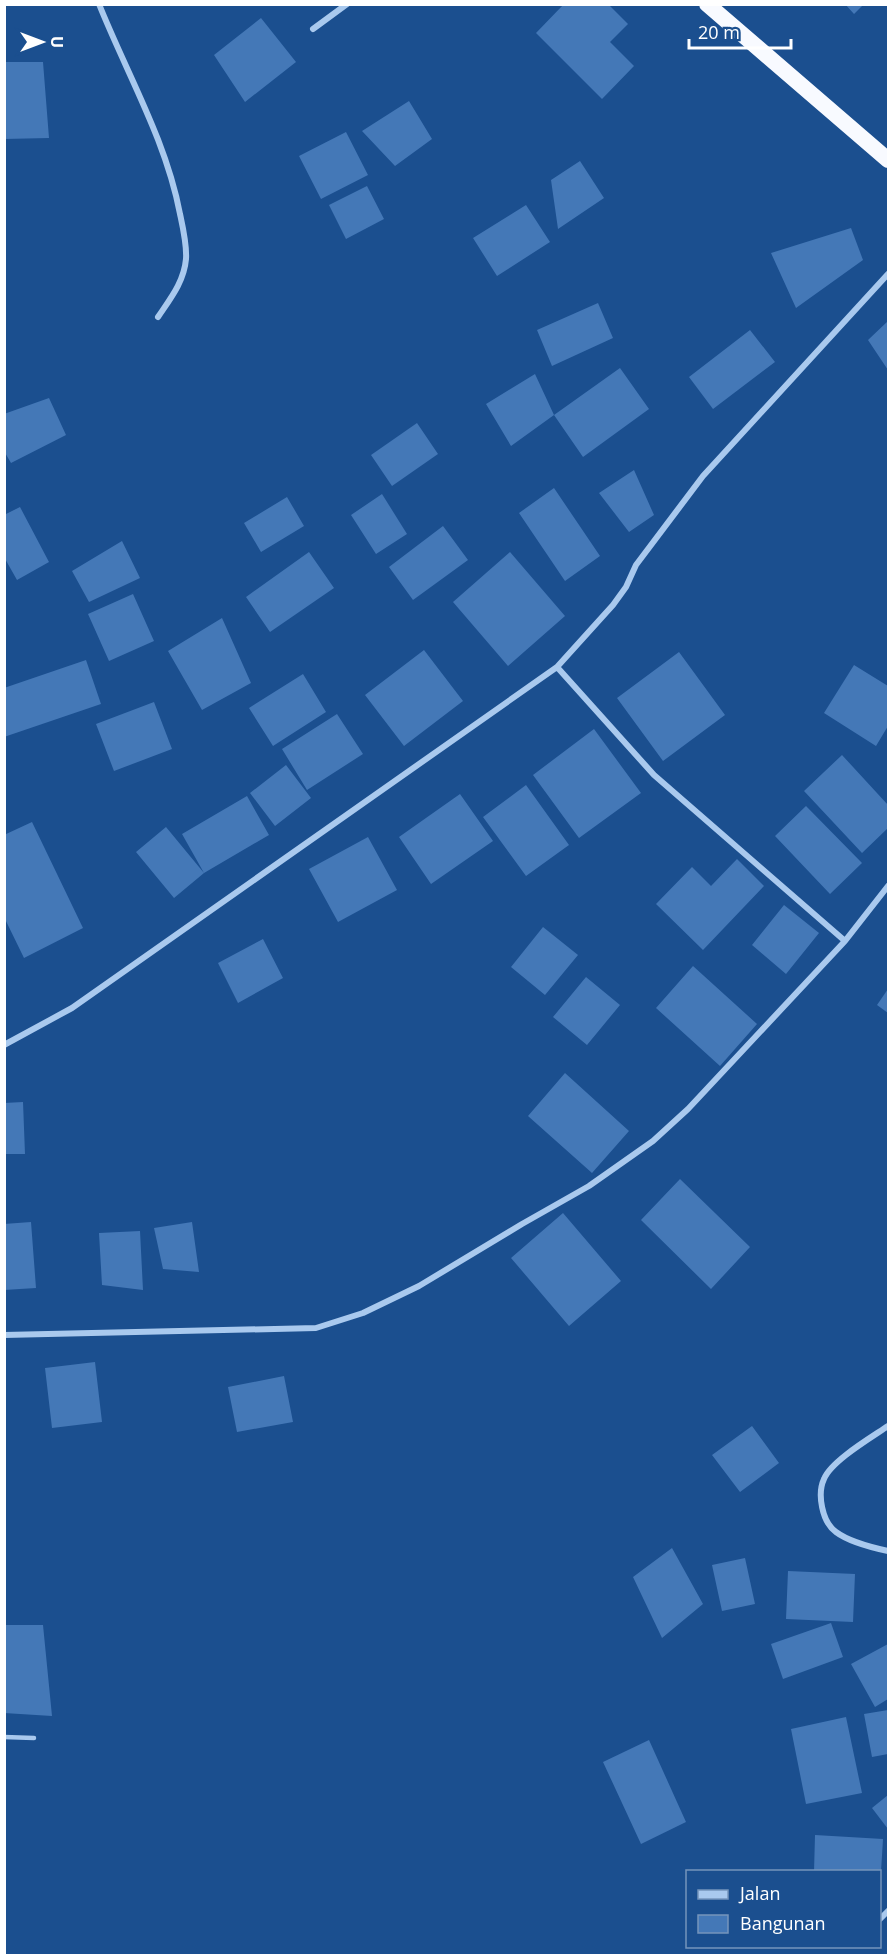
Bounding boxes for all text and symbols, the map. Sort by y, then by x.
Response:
north arrow [12,12,72,72]
scale bar [689,12,791,50]
text: 20 m [698,20,740,44]
text: U [46,36,68,48]
legend [686,1870,881,1948]
text: Jalan [738,1881,780,1905]
text: Bangunan [740,1911,826,1935]

